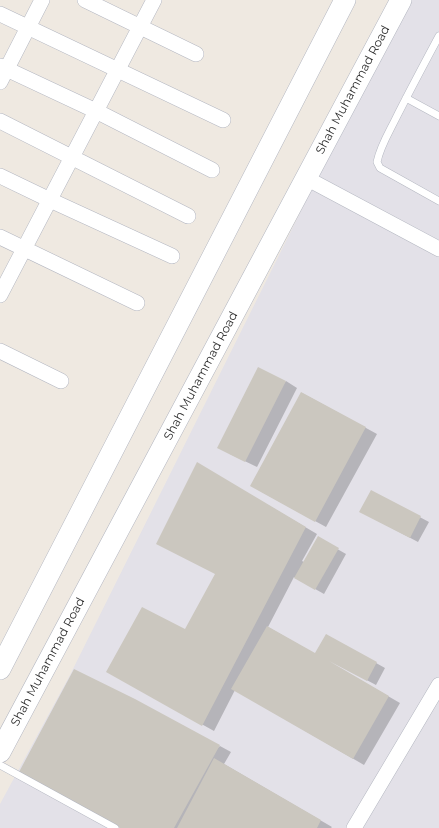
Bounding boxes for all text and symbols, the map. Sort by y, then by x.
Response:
street label: Shah Muhammad Road [313,23,393,157]
street label: Shah Muhammad Road [161,309,241,443]
street label: Shah Muhammad Road [8,595,88,729]

